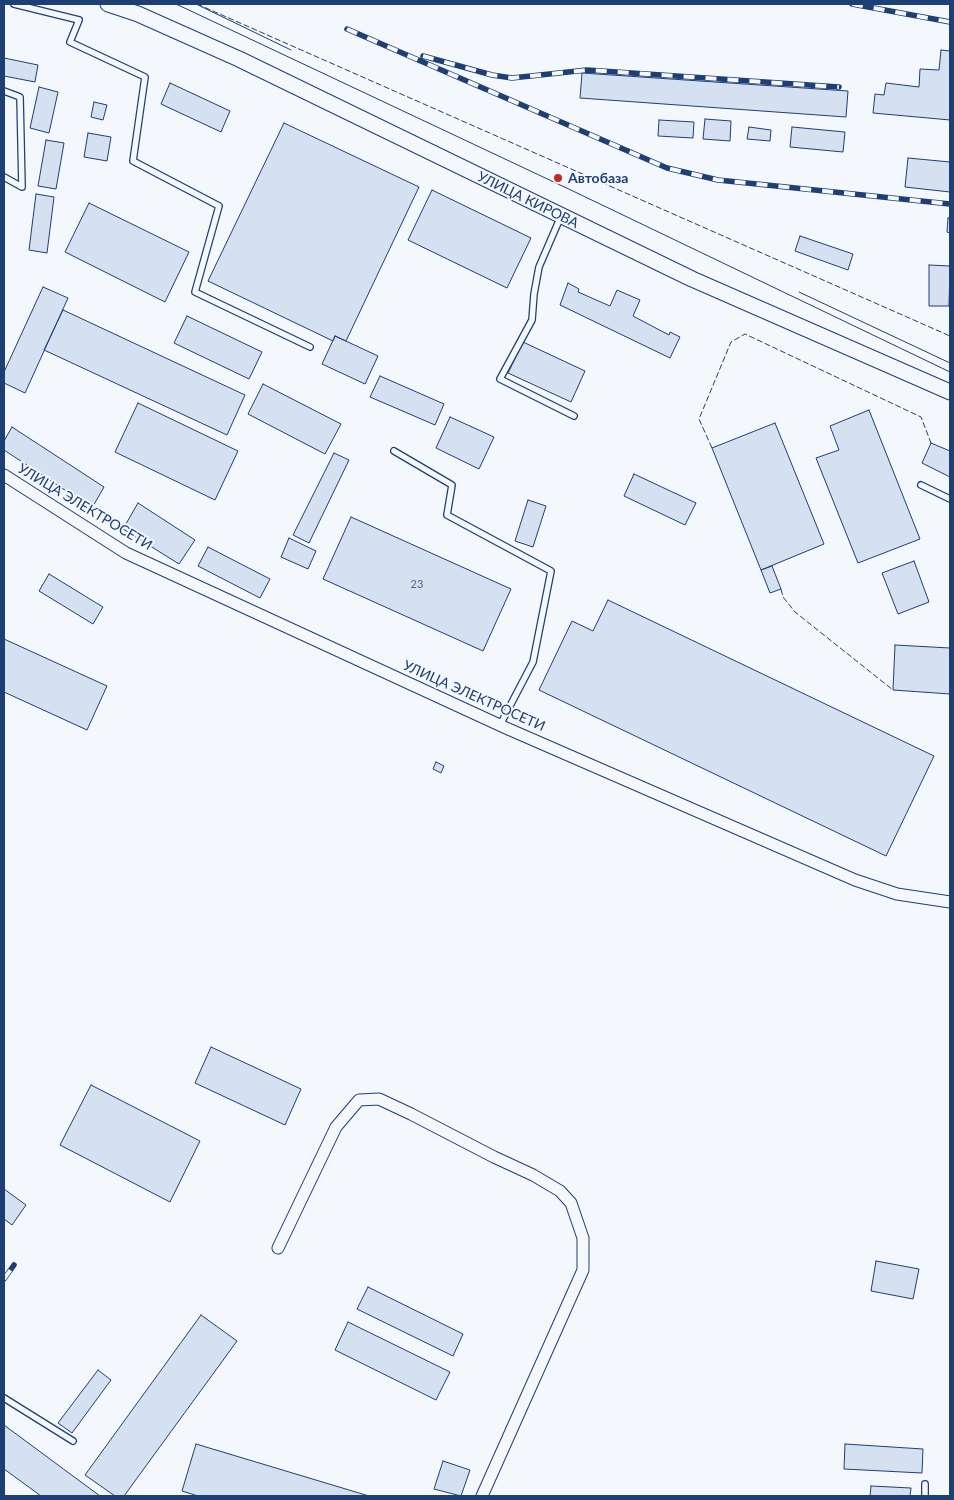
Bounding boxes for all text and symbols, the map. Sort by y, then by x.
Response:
street label: УЛИЦА КИРОВА [475,168,581,232]
place label: Автобаза [568,170,628,186]
marker: Автобаза [552,172,564,184]
street label: УЛИЦА ЭЛЕКТРОСЕТИ [15,460,155,554]
house number: 23 [411,577,423,591]
street label: УЛИЦА ЭЛЕКТРОСЕТИ [400,657,548,735]

